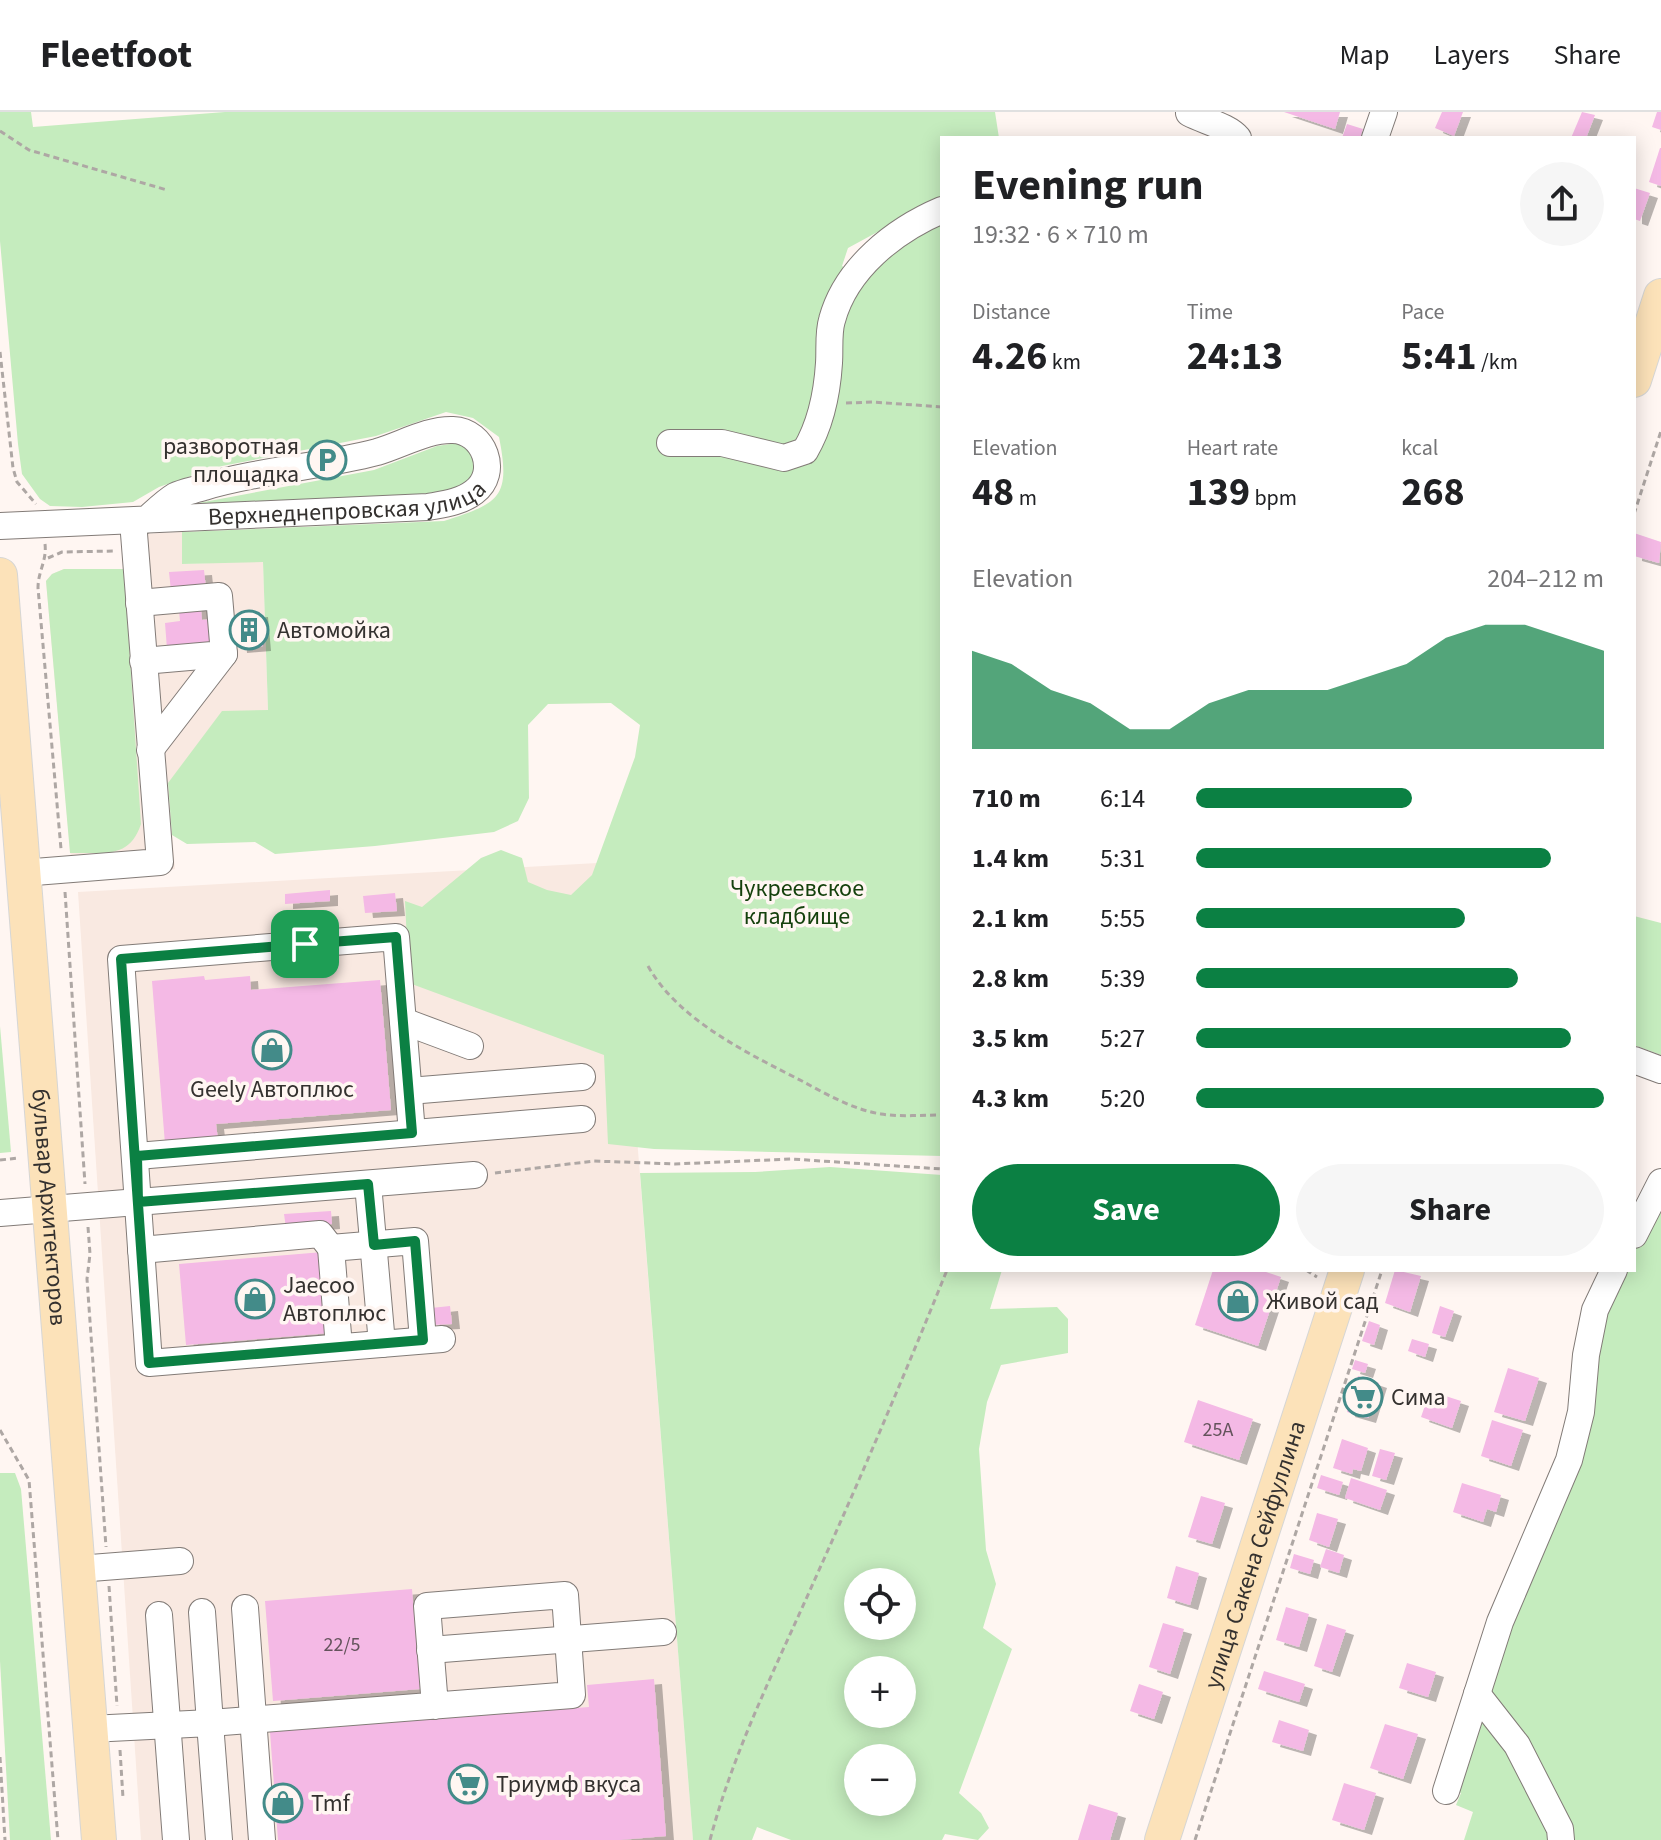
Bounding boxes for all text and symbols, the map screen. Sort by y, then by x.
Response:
text: Fleetfoot [40,28,192,82]
text: Map [1339,35,1389,75]
text: Layers [1433,35,1509,75]
text: Share [1553,35,1621,75]
text: Evening run [972,154,1204,217]
button: share [1520,162,1604,246]
text: 19:32 · 6 × 710 m [972,216,1149,253]
text: Distance [972,296,1050,328]
text: Time [1187,296,1233,328]
text: Pace [1401,296,1444,328]
text: 4.26 [972,328,1047,385]
text: 24:13 [1187,328,1283,385]
text: 5:41 [1401,328,1477,385]
text: km [1047,346,1081,378]
text: /km [1477,346,1518,378]
place label: разворотная площадка [163,429,299,492]
text: Elevation [972,432,1058,464]
text: Heart rate [1187,432,1278,464]
text: kcal [1401,432,1438,464]
parking icon: разворотная площадка [306,439,348,481]
text: 48 [972,464,1014,521]
text: 139 [1187,464,1250,521]
text: 268 [1401,464,1465,521]
street label: Верхнеднепровская улица [207,472,494,534]
text: m [1014,482,1037,514]
text: bpm [1250,482,1297,514]
text: Elevation [972,560,1073,597]
text: 204–212 m [1487,560,1604,597]
building icon: Автомойка [228,609,270,651]
place label: Автомойка [277,613,391,648]
text: 710 m [972,780,1041,817]
text: 6:14 [1100,780,1145,817]
text: 1.4 km [972,840,1049,877]
text: 5:31 [1100,840,1145,877]
park label: Чукреевское кладбище [730,871,864,934]
text: 2.1 km [972,900,1049,937]
text: 5:55 [1100,900,1145,937]
pin [271,910,339,978]
icon: arrive [283,922,327,966]
text: 2.8 km [972,960,1049,997]
text: 5:39 [1100,960,1145,997]
text: 3.5 km [972,1020,1049,1057]
text: 5:27 [1100,1020,1145,1057]
shop icon: Geely Автоплюс [251,1029,293,1071]
place label: Geely Автоплюс [190,1072,354,1107]
text: 4.3 km [972,1080,1049,1117]
text: 5:20 [1100,1080,1145,1117]
street label: бульвар Архитекторов [23,1087,76,1327]
button: Save [972,1164,1280,1256]
button: Share [1296,1164,1604,1256]
place label: Jaecoo Автоплюс [283,1268,386,1331]
shop icon: Jaecoo Автоплюс [234,1278,276,1320]
shop icon: Живой сад [1217,1280,1259,1322]
place label: Живой сад [1266,1284,1379,1319]
supermarket icon: Сима [1342,1376,1384,1418]
place label: Сима [1391,1380,1446,1415]
street label: улица Сакена Сейфуллина [1195,1416,1314,1693]
house number: 25А [1203,1416,1233,1444]
map controls [844,1568,916,1816]
button: locate [844,1568,916,1640]
house number: 22/5 [324,1631,360,1659]
button: + [844,1656,916,1728]
button: − [844,1744,916,1816]
supermarket icon: Триумф вкуса [447,1763,489,1805]
place label: Триумф вкуса [496,1767,641,1802]
shop icon: Tmf [262,1782,304,1824]
place label: Tmf [311,1786,351,1821]

